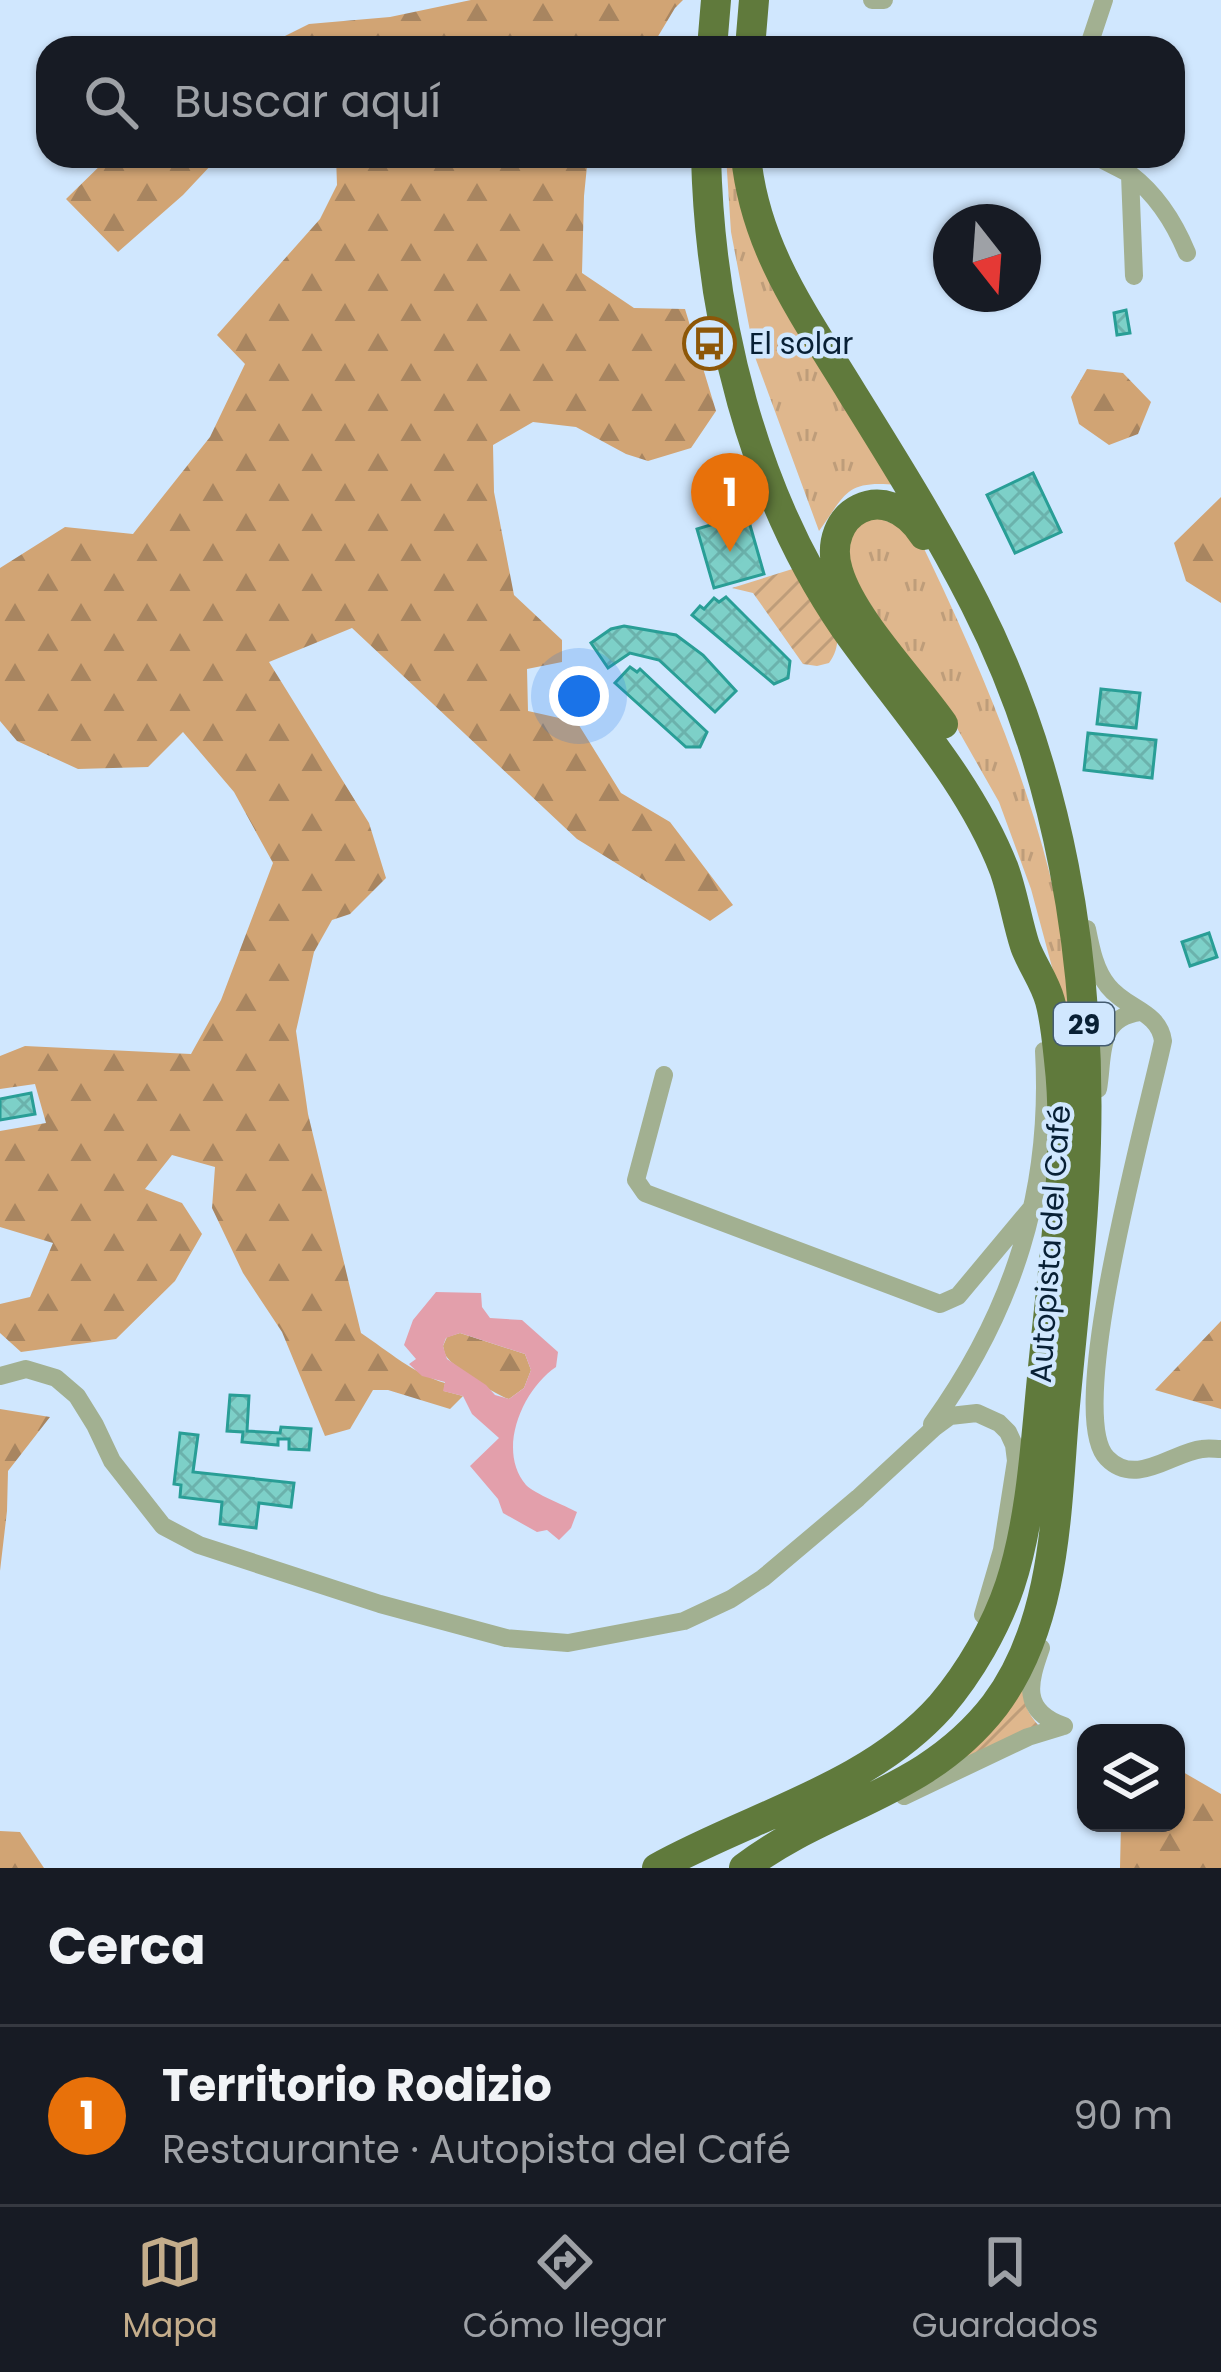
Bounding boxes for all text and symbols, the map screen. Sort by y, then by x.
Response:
search box [36,36,1185,168]
icon: search [78,69,144,135]
text: Buscar aquí [174,70,441,133]
north arrow [933,204,1041,312]
bus stop icon: El solar [682,315,738,371]
place label: El solar [749,322,854,365]
pin: 1 [691,453,769,552]
your location [549,666,609,726]
road number: 29 [1054,1003,1114,1045]
street label: Autopista del Café [1019,1104,1081,1384]
map controls [1077,1724,1185,1832]
button: layers [1077,1724,1185,1832]
text: Cerca [48,1910,206,1982]
text: Territorio Rodizio [162,2054,552,2117]
text: 1 [80,2088,94,2143]
text: 90 m [1073,2088,1173,2143]
text: Restaurante · Autopista del Café [162,2122,791,2177]
tab: Mapa [122,2229,218,2351]
tab: Cómo llegar [463,2229,667,2351]
tab: Guardados [912,2229,1099,2351]

